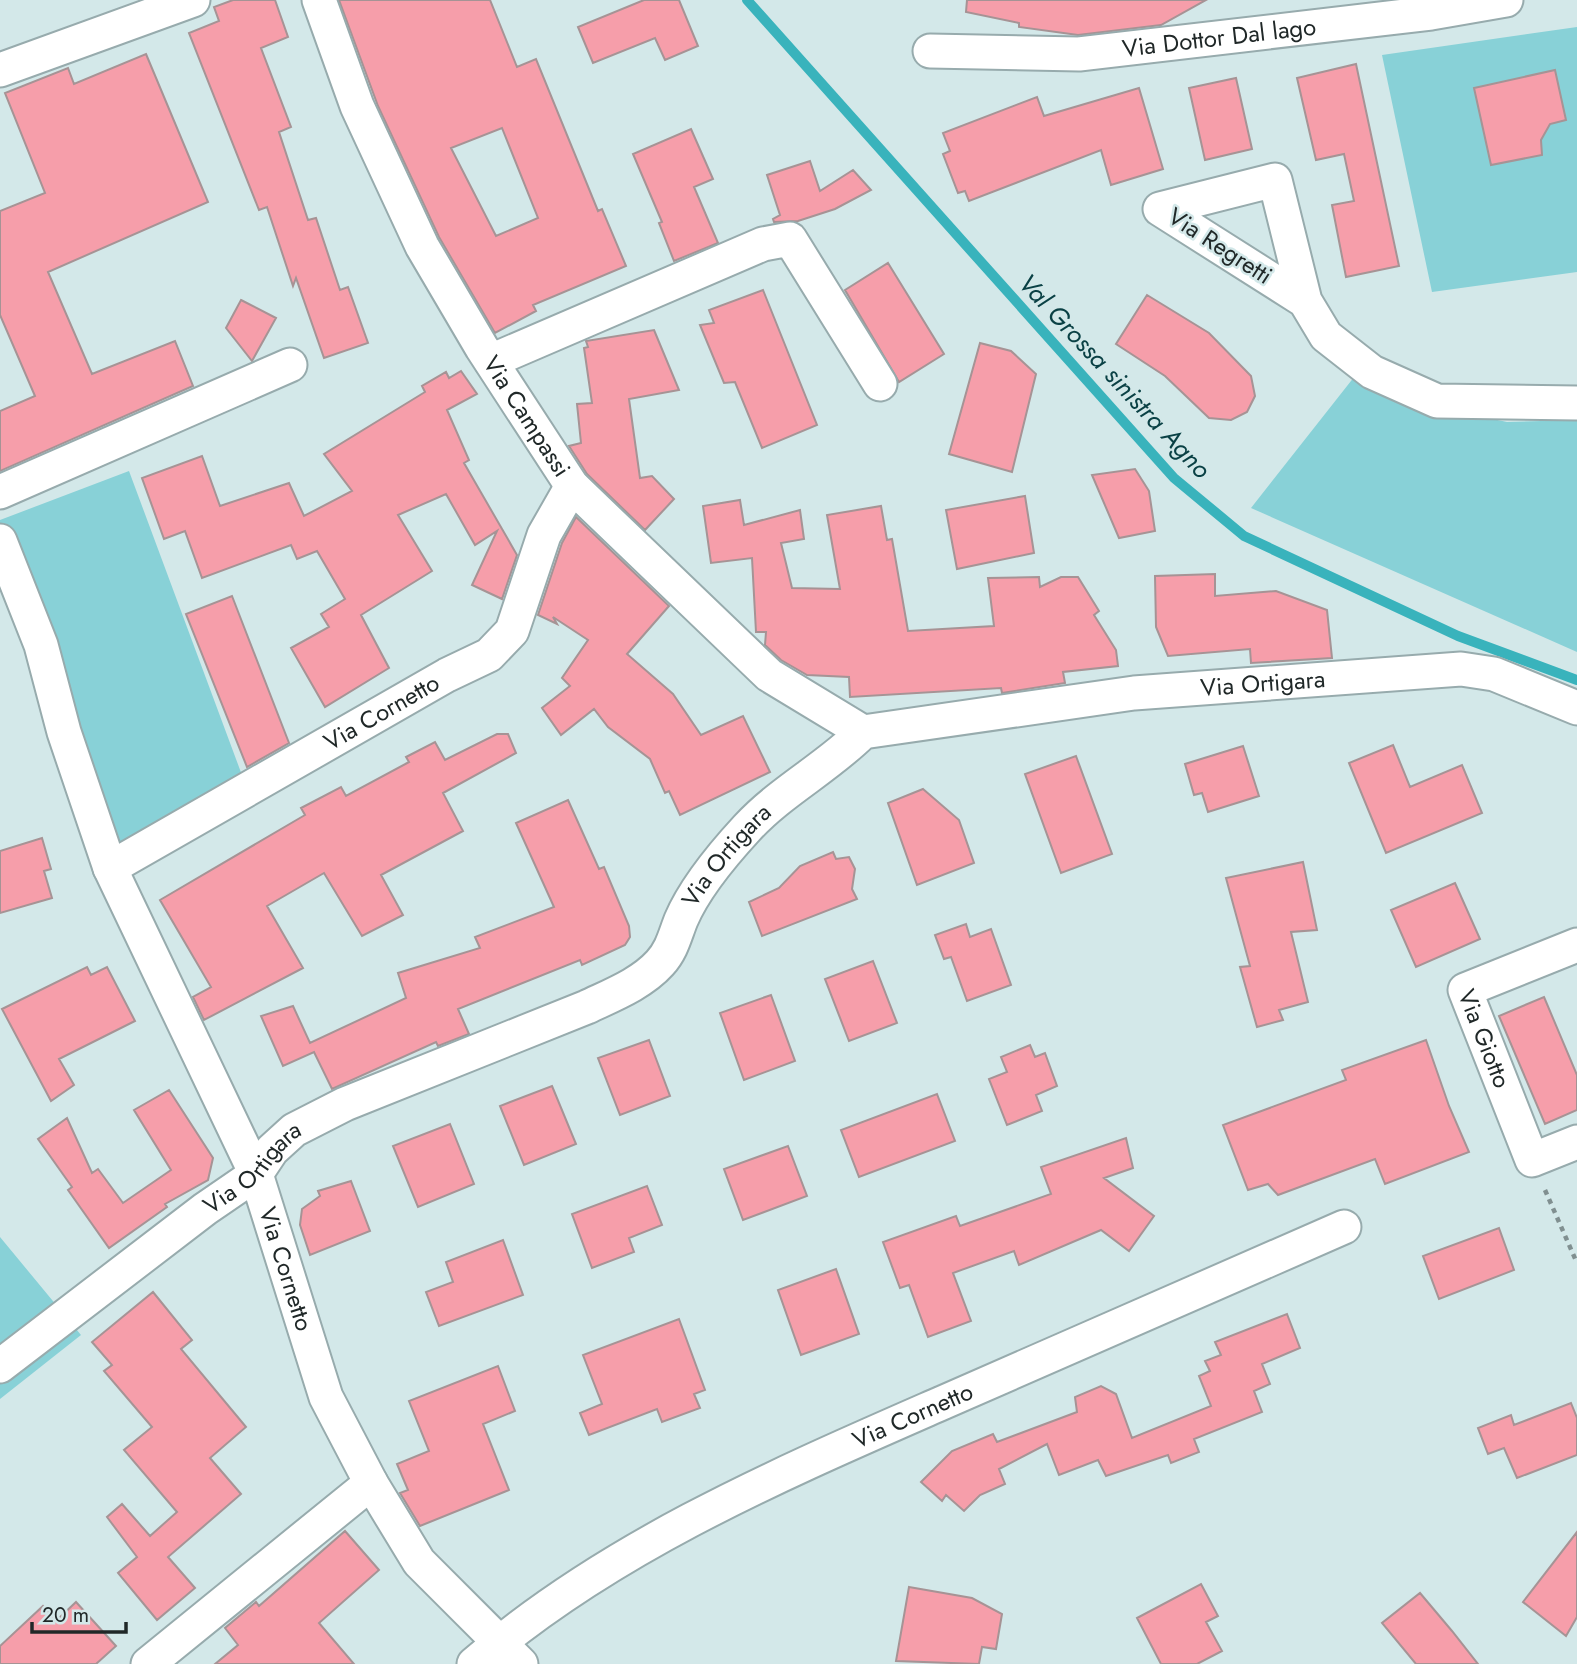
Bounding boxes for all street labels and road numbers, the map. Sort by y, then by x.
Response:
street label: Via Dottor Dal lago [1120,9,1318,66]
street label: Via Regretti [1161,199,1279,292]
street label: Via Campassi [475,349,580,484]
street label: Via Ortigara [1199,661,1326,705]
street label: Via Cornetto [317,665,446,759]
street label: Via Ortigara [673,795,779,913]
street label: Via Giotto [1449,984,1520,1093]
street label: Via Ortigara [196,1111,307,1222]
street label: Via Cornetto [250,1202,322,1335]
street label: Via Cornetto [847,1374,978,1457]

